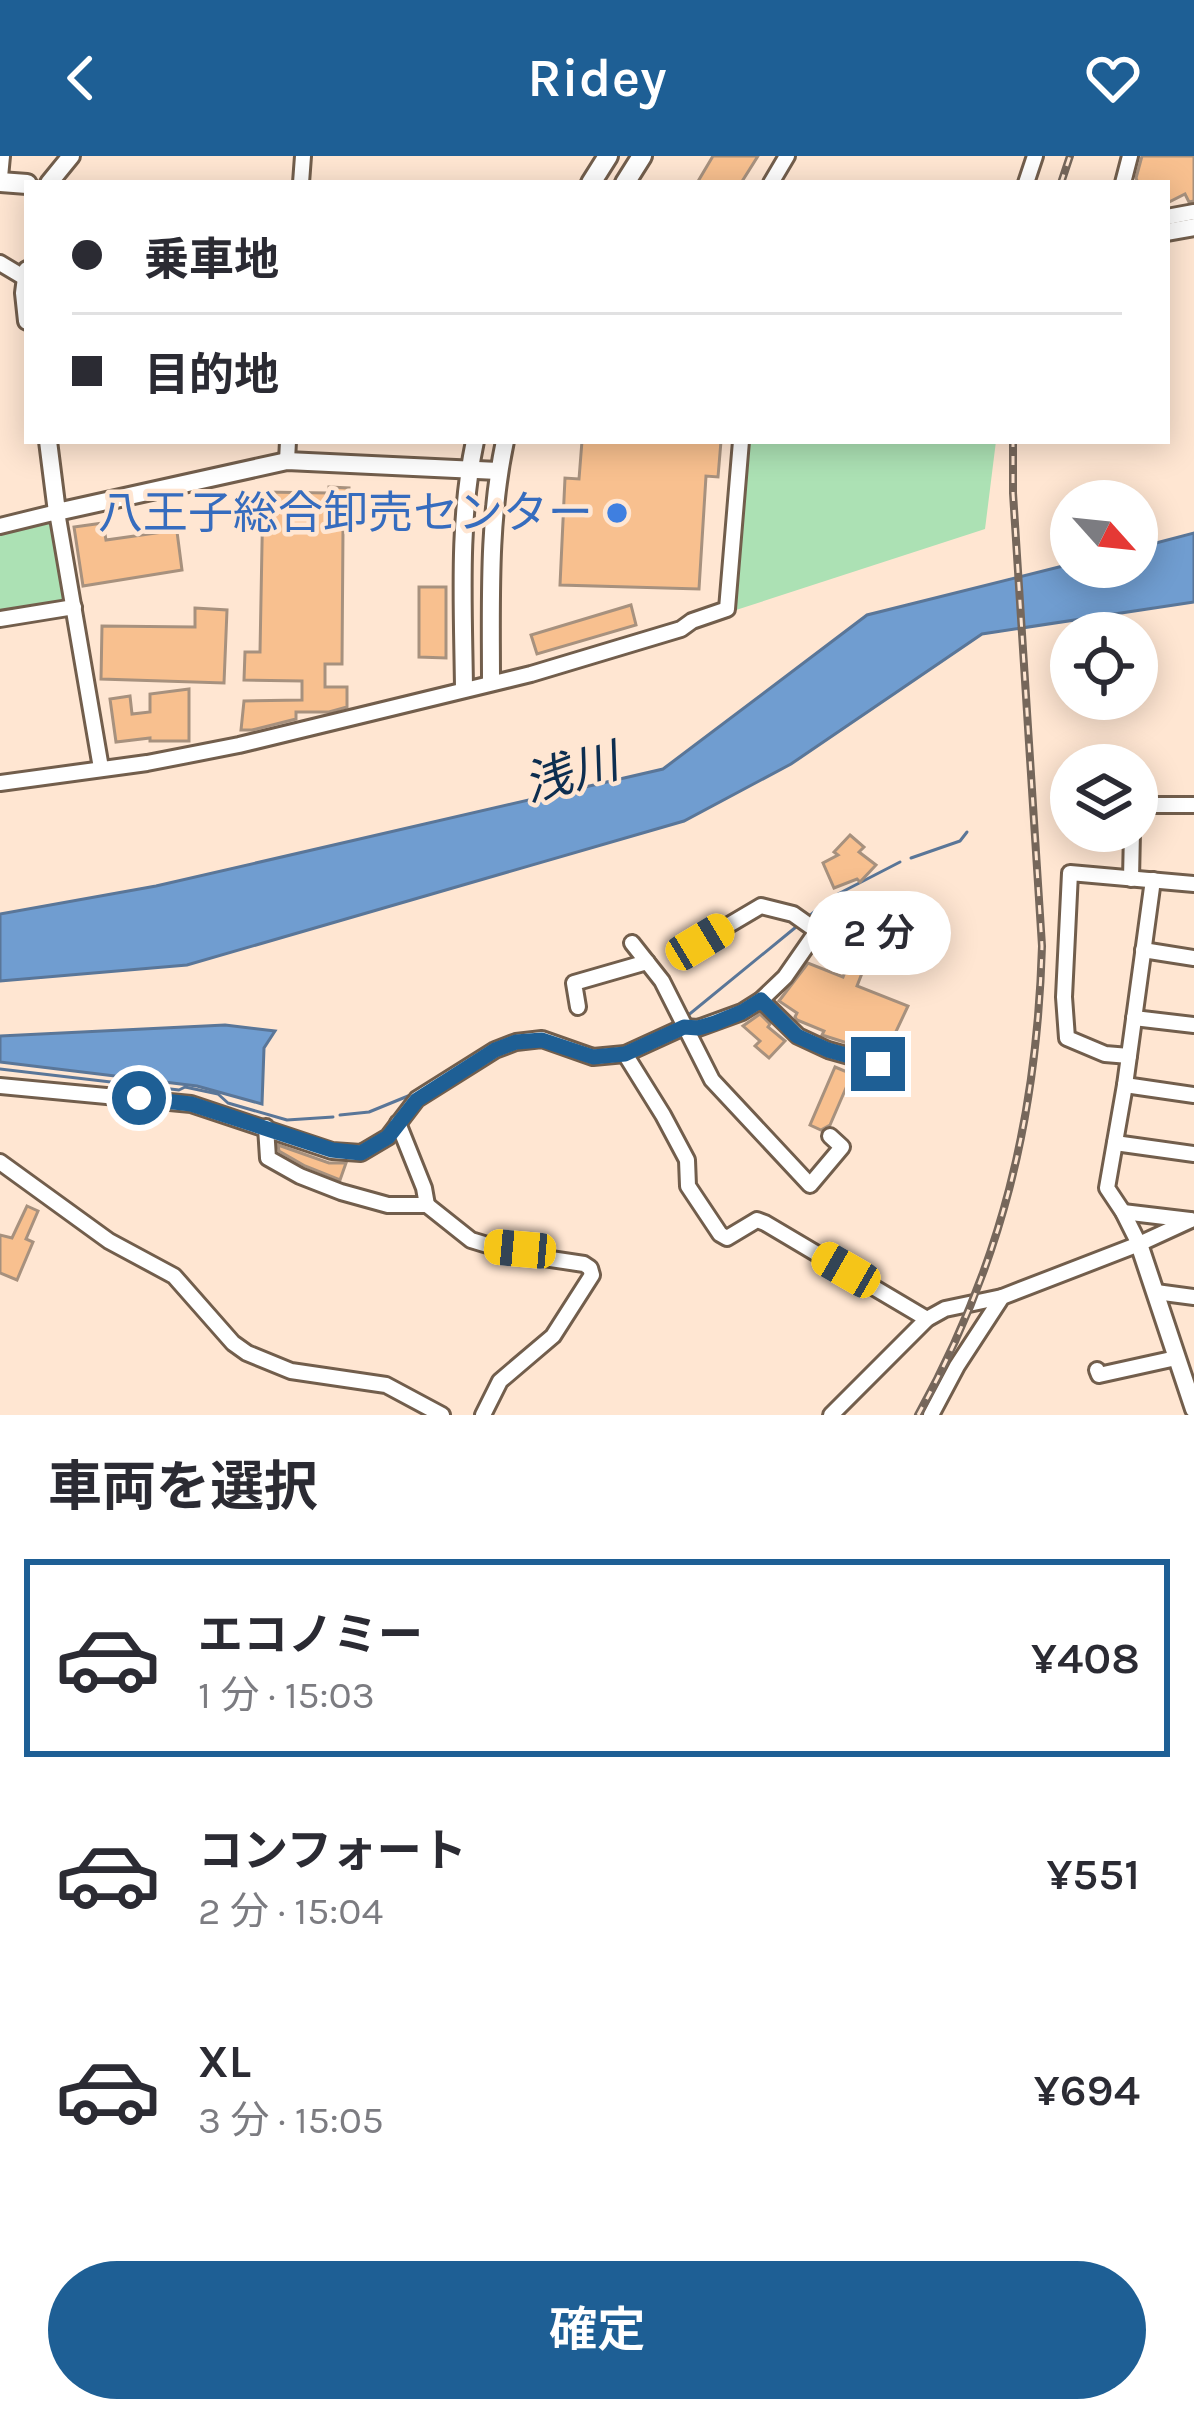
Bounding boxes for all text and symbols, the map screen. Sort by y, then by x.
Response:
icon: back [48,45,114,111]
icon: heart [1080,45,1146,111]
text: Ridey [527,46,667,110]
text: 乗車地 [144,234,279,286]
text: 目的地 [144,349,279,401]
north arrow [1050,480,1158,588]
map controls [1050,480,1158,852]
place label: 八王子総合卸売センター [98,487,593,539]
marker: 八王子総合卸売センター [604,500,630,526]
button: locate [1050,612,1158,720]
water label: 浅川 [517,731,630,813]
button: layers [1050,744,1158,852]
callout: 2 分 [806,890,950,974]
car [660,908,740,976]
text: 2 分 [843,910,915,956]
route end [851,1037,905,1091]
route start [112,1071,166,1125]
car [483,1228,557,1270]
car [806,1236,886,1304]
text: 車両を選択 [48,1455,318,1519]
icon: car [54,1604,162,1712]
text: エコノミー [198,1609,423,1661]
text: ¥408 [1031,1632,1140,1684]
text: 1 分 · 15:03 [198,1672,375,1718]
icon: car [54,1820,162,1928]
text: コンフォート [198,1825,467,1877]
text: ¥551 [1046,1848,1140,1900]
text: 2 分 · 15:04 [198,1888,383,1934]
icon: car [54,2036,162,2144]
text: XL [198,2036,251,2088]
text: ¥694 [1034,2064,1140,2116]
text: 3 分 · 15:05 [198,2097,384,2143]
button: 確定 [48,2261,1146,2399]

